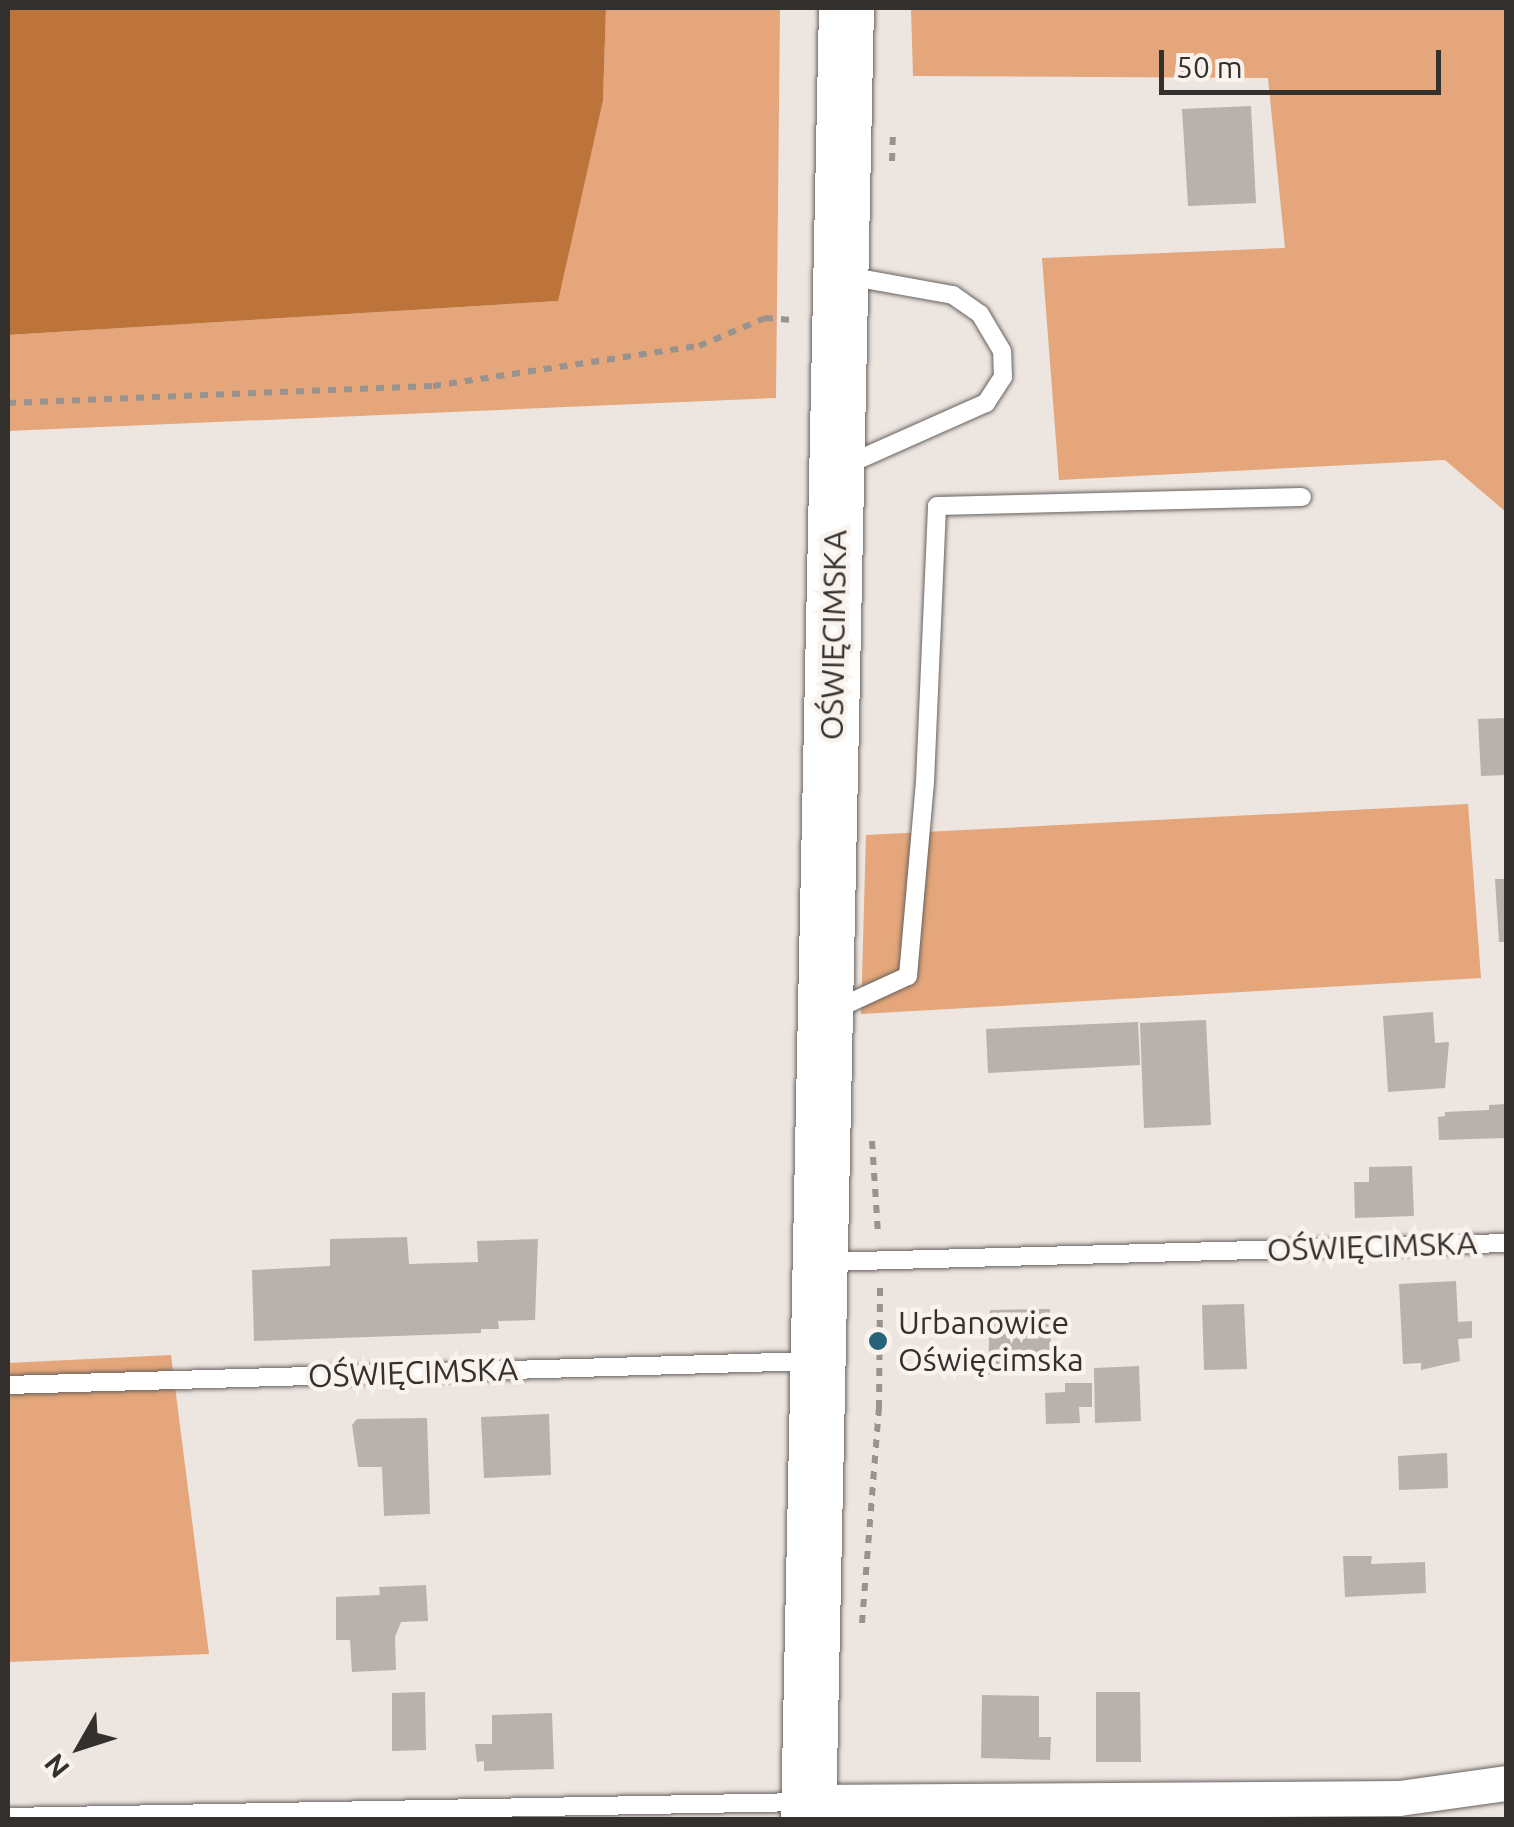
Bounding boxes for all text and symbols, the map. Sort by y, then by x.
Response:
scale bar [1164,30,1446,92]
text: 50 m [1176,50,1243,84]
street label: OŚWIĘCIMSKA [812,529,854,741]
street label: OŚWIĘCIMSKA [1266,1223,1478,1269]
place label: Urbanowice Oświęcimska [898,1304,1084,1379]
marker: Urbanowice Oświęcimska [867,1330,889,1352]
street label: OŚWIĘCIMSKA [307,1349,519,1395]
north arrow [30,1697,130,1797]
text: N [38,1748,75,1784]

